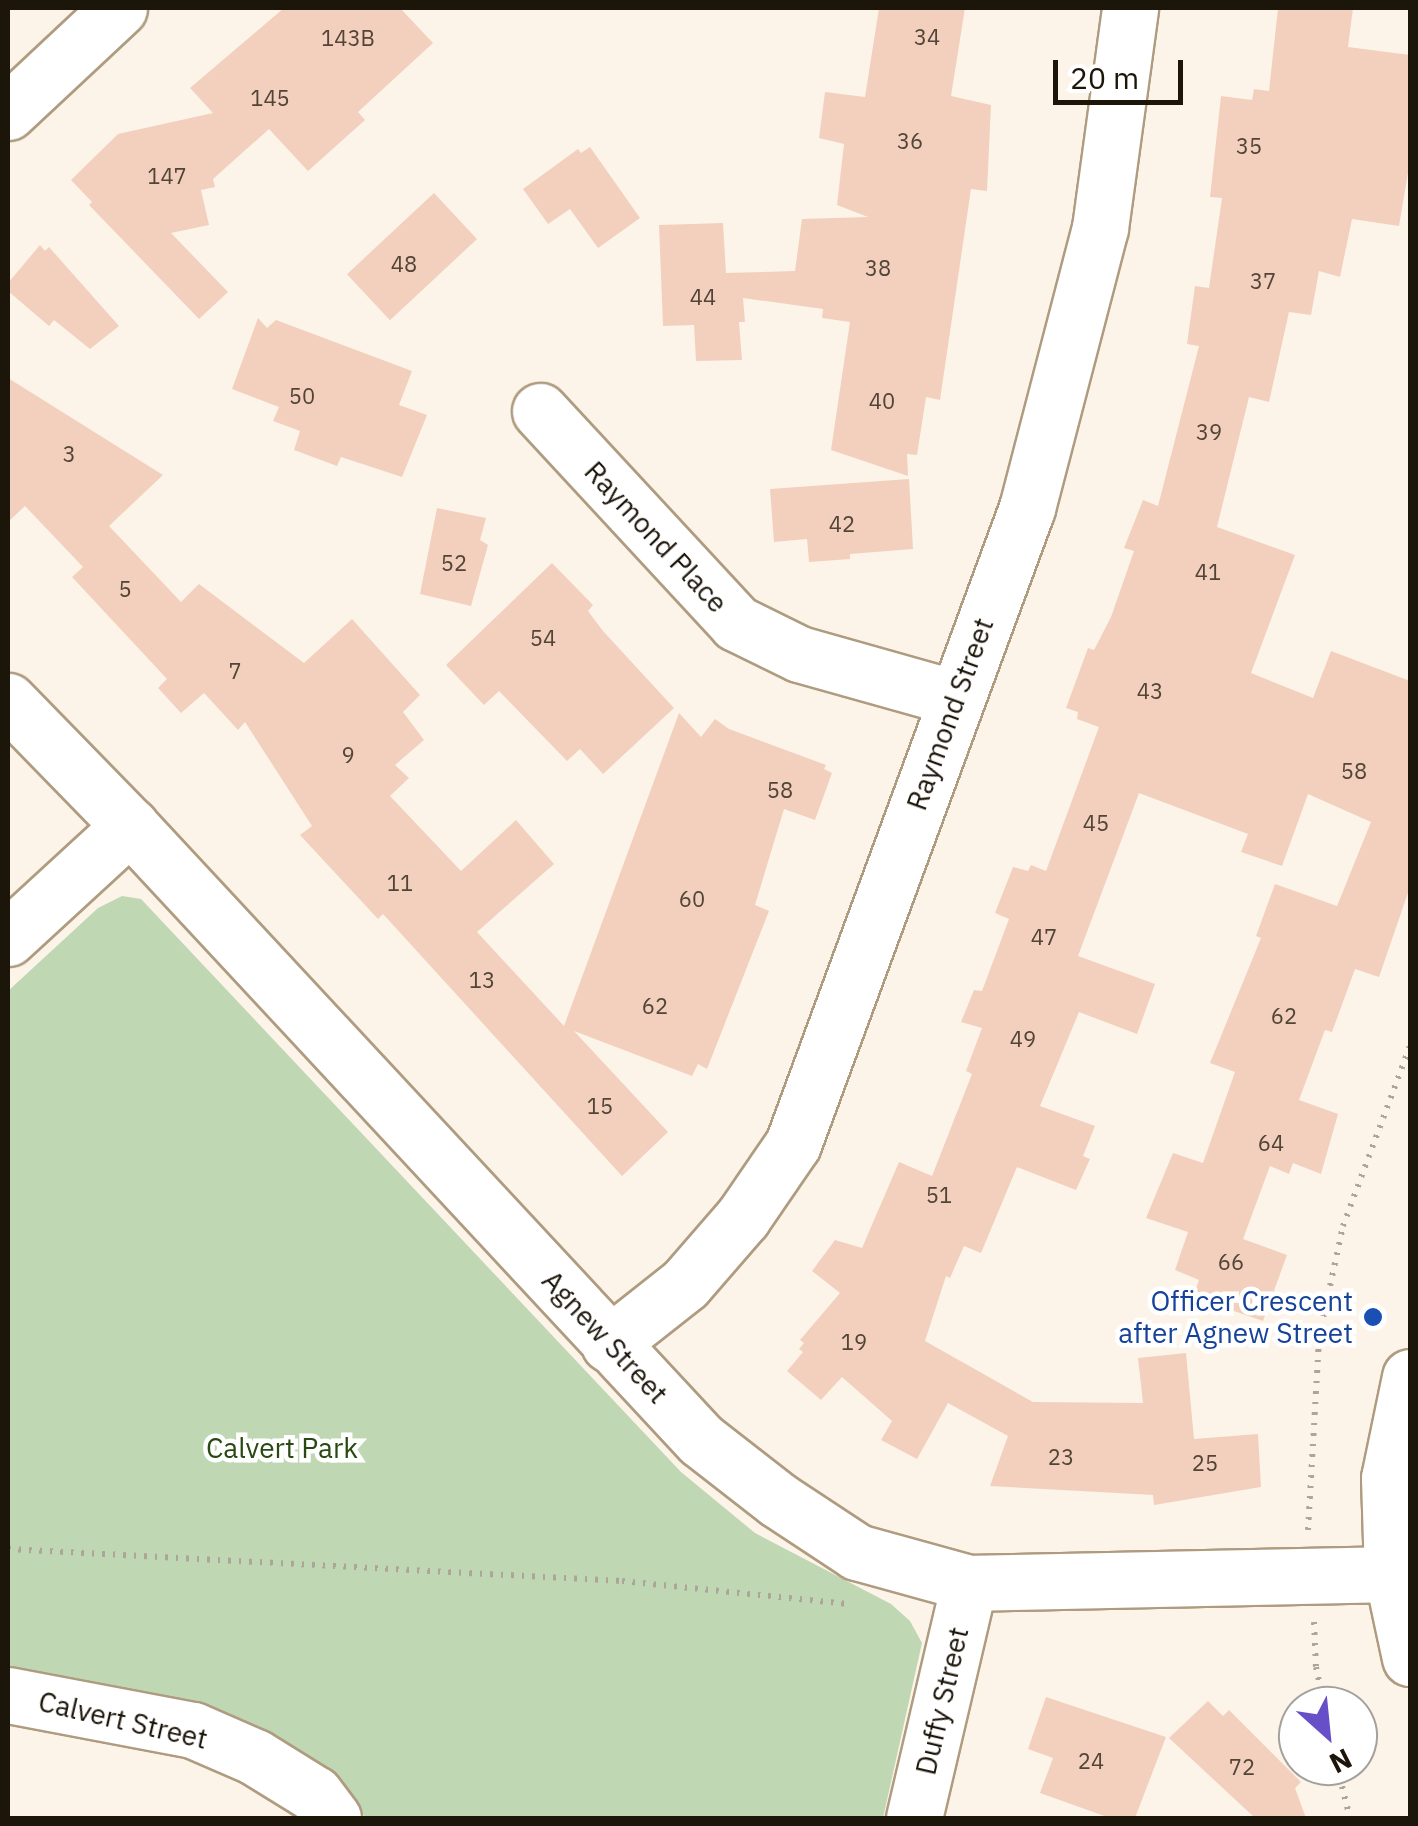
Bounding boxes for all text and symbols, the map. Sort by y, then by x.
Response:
house number: 34 [914,24,940,50]
house number: 143B [321,25,375,51]
scale bar [1058,40,1188,102]
text: 20 m [1070,58,1139,97]
house number: 145 [250,85,290,111]
house number: 36 [897,128,923,154]
house number: 35 [1236,133,1262,159]
house number: 147 [147,163,187,189]
house number: 48 [391,251,417,277]
house number: 38 [865,255,891,281]
house number: 37 [1250,268,1276,294]
house number: 44 [690,284,716,310]
house number: 50 [289,383,315,409]
house number: 40 [869,388,895,414]
house number: 39 [1196,419,1222,445]
house number: 3 [62,441,76,467]
street label: Raymond Place [578,455,734,619]
house number: 42 [829,511,855,537]
house number: 52 [441,550,467,576]
house number: 41 [1195,559,1221,585]
house number: 5 [118,576,132,602]
street label: Raymond Street [900,613,1000,815]
house number: 54 [530,625,556,651]
house number: 7 [228,658,242,684]
house number: 43 [1137,678,1163,704]
house number: 9 [341,742,355,768]
house number: 58 [1341,758,1367,784]
house number: 58 [767,777,793,803]
house number: 45 [1083,810,1109,836]
house number: 11 [387,870,413,896]
house number: 60 [679,886,705,912]
house number: 47 [1031,924,1057,950]
house number: 13 [469,967,495,993]
house number: 62 [642,993,668,1019]
house number: 62 [1271,1003,1297,1029]
house number: 49 [1010,1026,1036,1052]
house number: 15 [587,1093,613,1119]
house number: 64 [1258,1130,1284,1156]
house number: 51 [926,1182,952,1208]
house number: 66 [1218,1249,1244,1275]
street label: Agnew Street [535,1264,675,1410]
place label: Officer Crescent after Agnew Street [1118,1284,1353,1350]
marker: Officer Crescent after Agnew Street [1362,1306,1384,1328]
house number: 19 [841,1329,867,1355]
park label: Calvert Park [206,1431,358,1465]
house number: 23 [1048,1444,1074,1470]
house number: 25 [1192,1450,1218,1476]
street label: Duffy Street [909,1624,975,1778]
street label: Calvert Street [35,1684,211,1756]
north arrow [1278,1686,1378,1786]
text: N [1324,1740,1358,1782]
house number: 24 [1078,1748,1104,1774]
house number: 72 [1229,1754,1255,1780]

